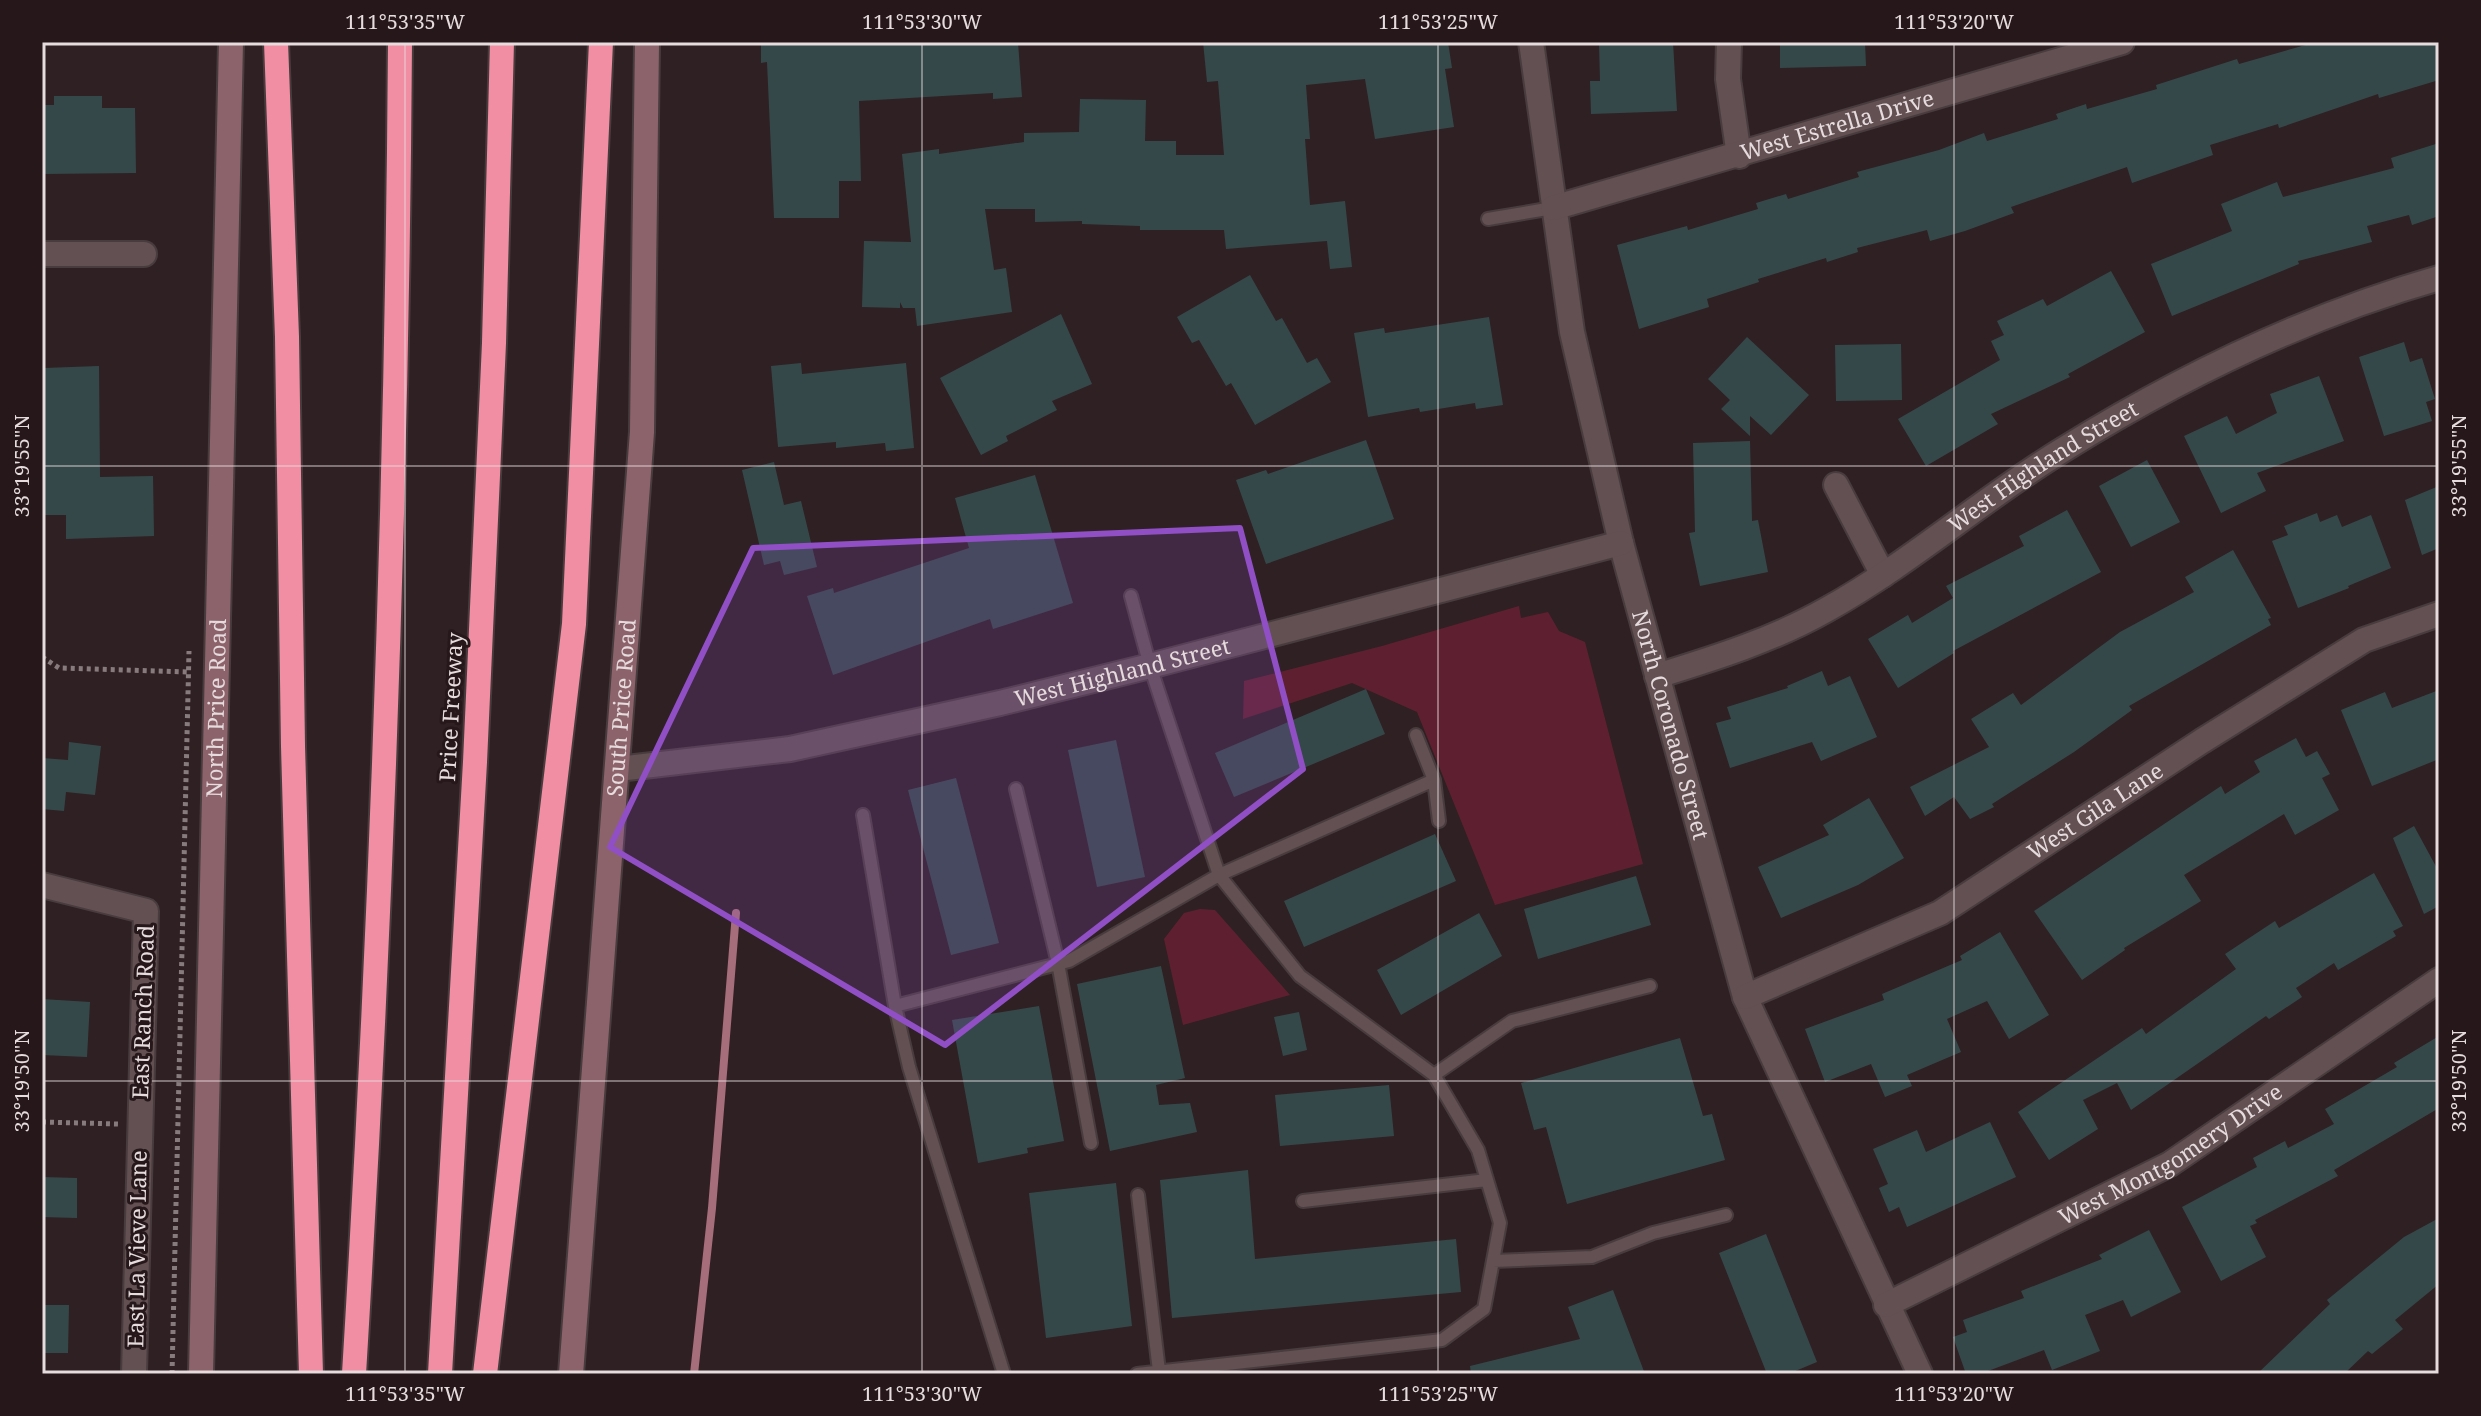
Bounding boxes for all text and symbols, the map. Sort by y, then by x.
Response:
text: 111°53'35"W [345,8,465,35]
text: 111°53'30"W [862,8,982,35]
text: 111°53'25"W [1378,8,1498,35]
text: 111°53'20"W [1894,8,2014,35]
street label: West Estrella Drive [1737,82,1937,167]
street label: West Highland Street [1941,393,2143,539]
text: 33°19'55"N [8,415,35,517]
text: 33°19'55"N [2445,415,2472,517]
street label: North Coronado Street [1626,607,1717,843]
street label: South Price Road [599,617,642,798]
street label: North Price Road [198,618,232,798]
street label: West Highland Street [1011,630,1233,713]
street label: Price Freeway [431,631,469,782]
street label: West Gila Lane [2021,755,2168,866]
street label: East Ranch Road [124,924,160,1099]
text: 33°19'50"N [8,1030,35,1132]
text: 33°19'50"N [2445,1030,2472,1132]
street label: West Montgomery Drive [2053,1076,2288,1231]
street label: East La Vieve Lane [119,1150,153,1348]
text: 111°53'35"W [345,1380,465,1407]
text: 111°53'30"W [862,1380,982,1407]
text: 111°53'25"W [1378,1380,1498,1407]
text: 111°53'20"W [1894,1380,2014,1407]

